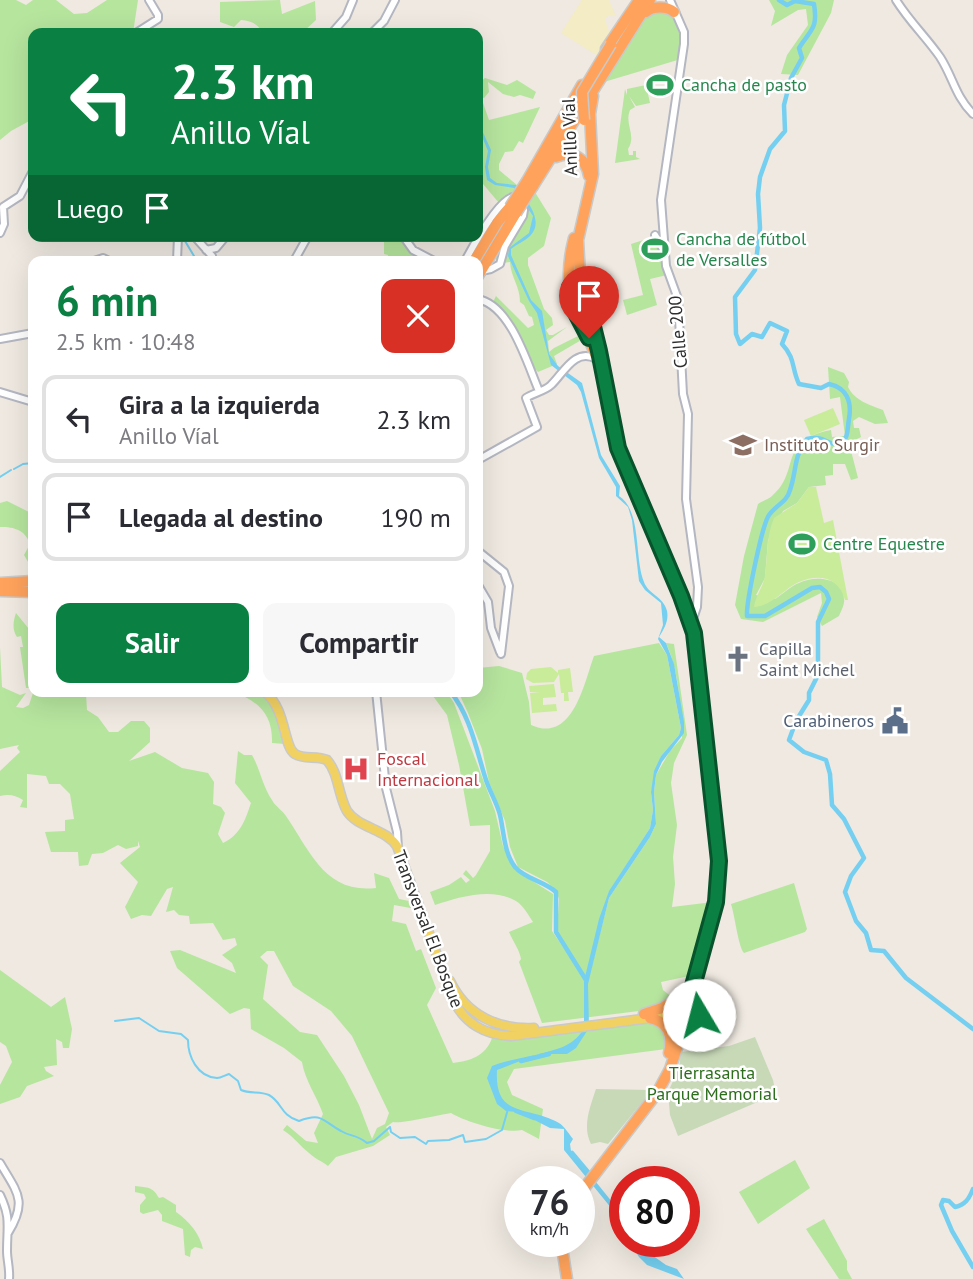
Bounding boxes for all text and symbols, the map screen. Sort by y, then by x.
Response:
text: 2.3 km [171,49,315,113]
icon: left [56,56,147,147]
sports icon: Cancha de pasto [645,70,675,100]
place label: Cancha de pasto [681,73,807,96]
street label: Anillo Víal [557,97,582,176]
text: Anillo Víal [171,111,310,153]
icon: arrive [138,189,176,227]
text: Luego [56,192,124,225]
place label: Cancha de fútbol de Versalles [676,227,807,271]
sports icon: Cancha de fútbol de Versalles [640,234,670,264]
pin [559,266,619,338]
text: 6 min [56,273,158,328]
icon: arrive [570,277,608,315]
button: close [381,279,455,353]
street label: Calle 200 [663,295,692,369]
text: 2.5 km · 10:48 [56,327,195,356]
text: Gira a la izquierda [119,388,320,421]
icon: left [60,400,98,438]
text: 2.3 km [377,403,451,436]
text: Anillo Víal [119,421,219,450]
school or university icon: Instituto Surgir [728,430,758,460]
place label: Instituto Surgir [764,433,880,456]
icon: arrive [60,498,98,536]
text: Llegada al destino [119,501,323,534]
text: 190 m [380,501,451,534]
sports icon: Centre Equestre [787,529,817,559]
place label: Centre Equestre [823,532,945,555]
button: Salir [56,603,249,683]
button: Compartir [263,603,455,683]
place label: Capilla Saint Michel [759,637,855,681]
church icon: Capilla Saint Michel [723,644,753,674]
public building icon: Carabineros [880,706,910,736]
place label: Carabineros [783,709,874,732]
place label: Foscal Internacional [377,747,479,791]
hospital icon: Foscal Internacional [341,754,371,784]
street label: Transversal El Bosque [388,847,469,1011]
position arrow [662,978,736,1052]
park label: Tierrasanta Parque Memorial [647,1061,778,1105]
speed limit sign: 80 [609,1166,700,1257]
text: 76 [530,1179,569,1225]
text: km/h [530,1217,569,1240]

